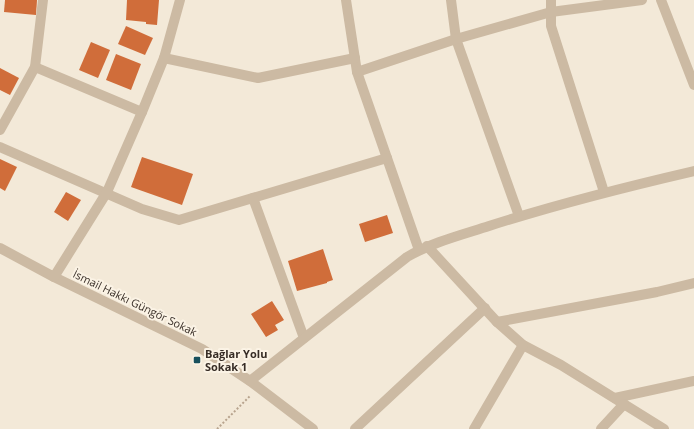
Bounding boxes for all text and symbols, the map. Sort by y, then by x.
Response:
street label: İsmail Hakkı Güngör Sokak [71,266,200,339]
place label: Bağlar Yolu Sokak 1 [205,346,267,374]
marker: Bağlar Yolu Sokak 1 [192,355,202,365]

